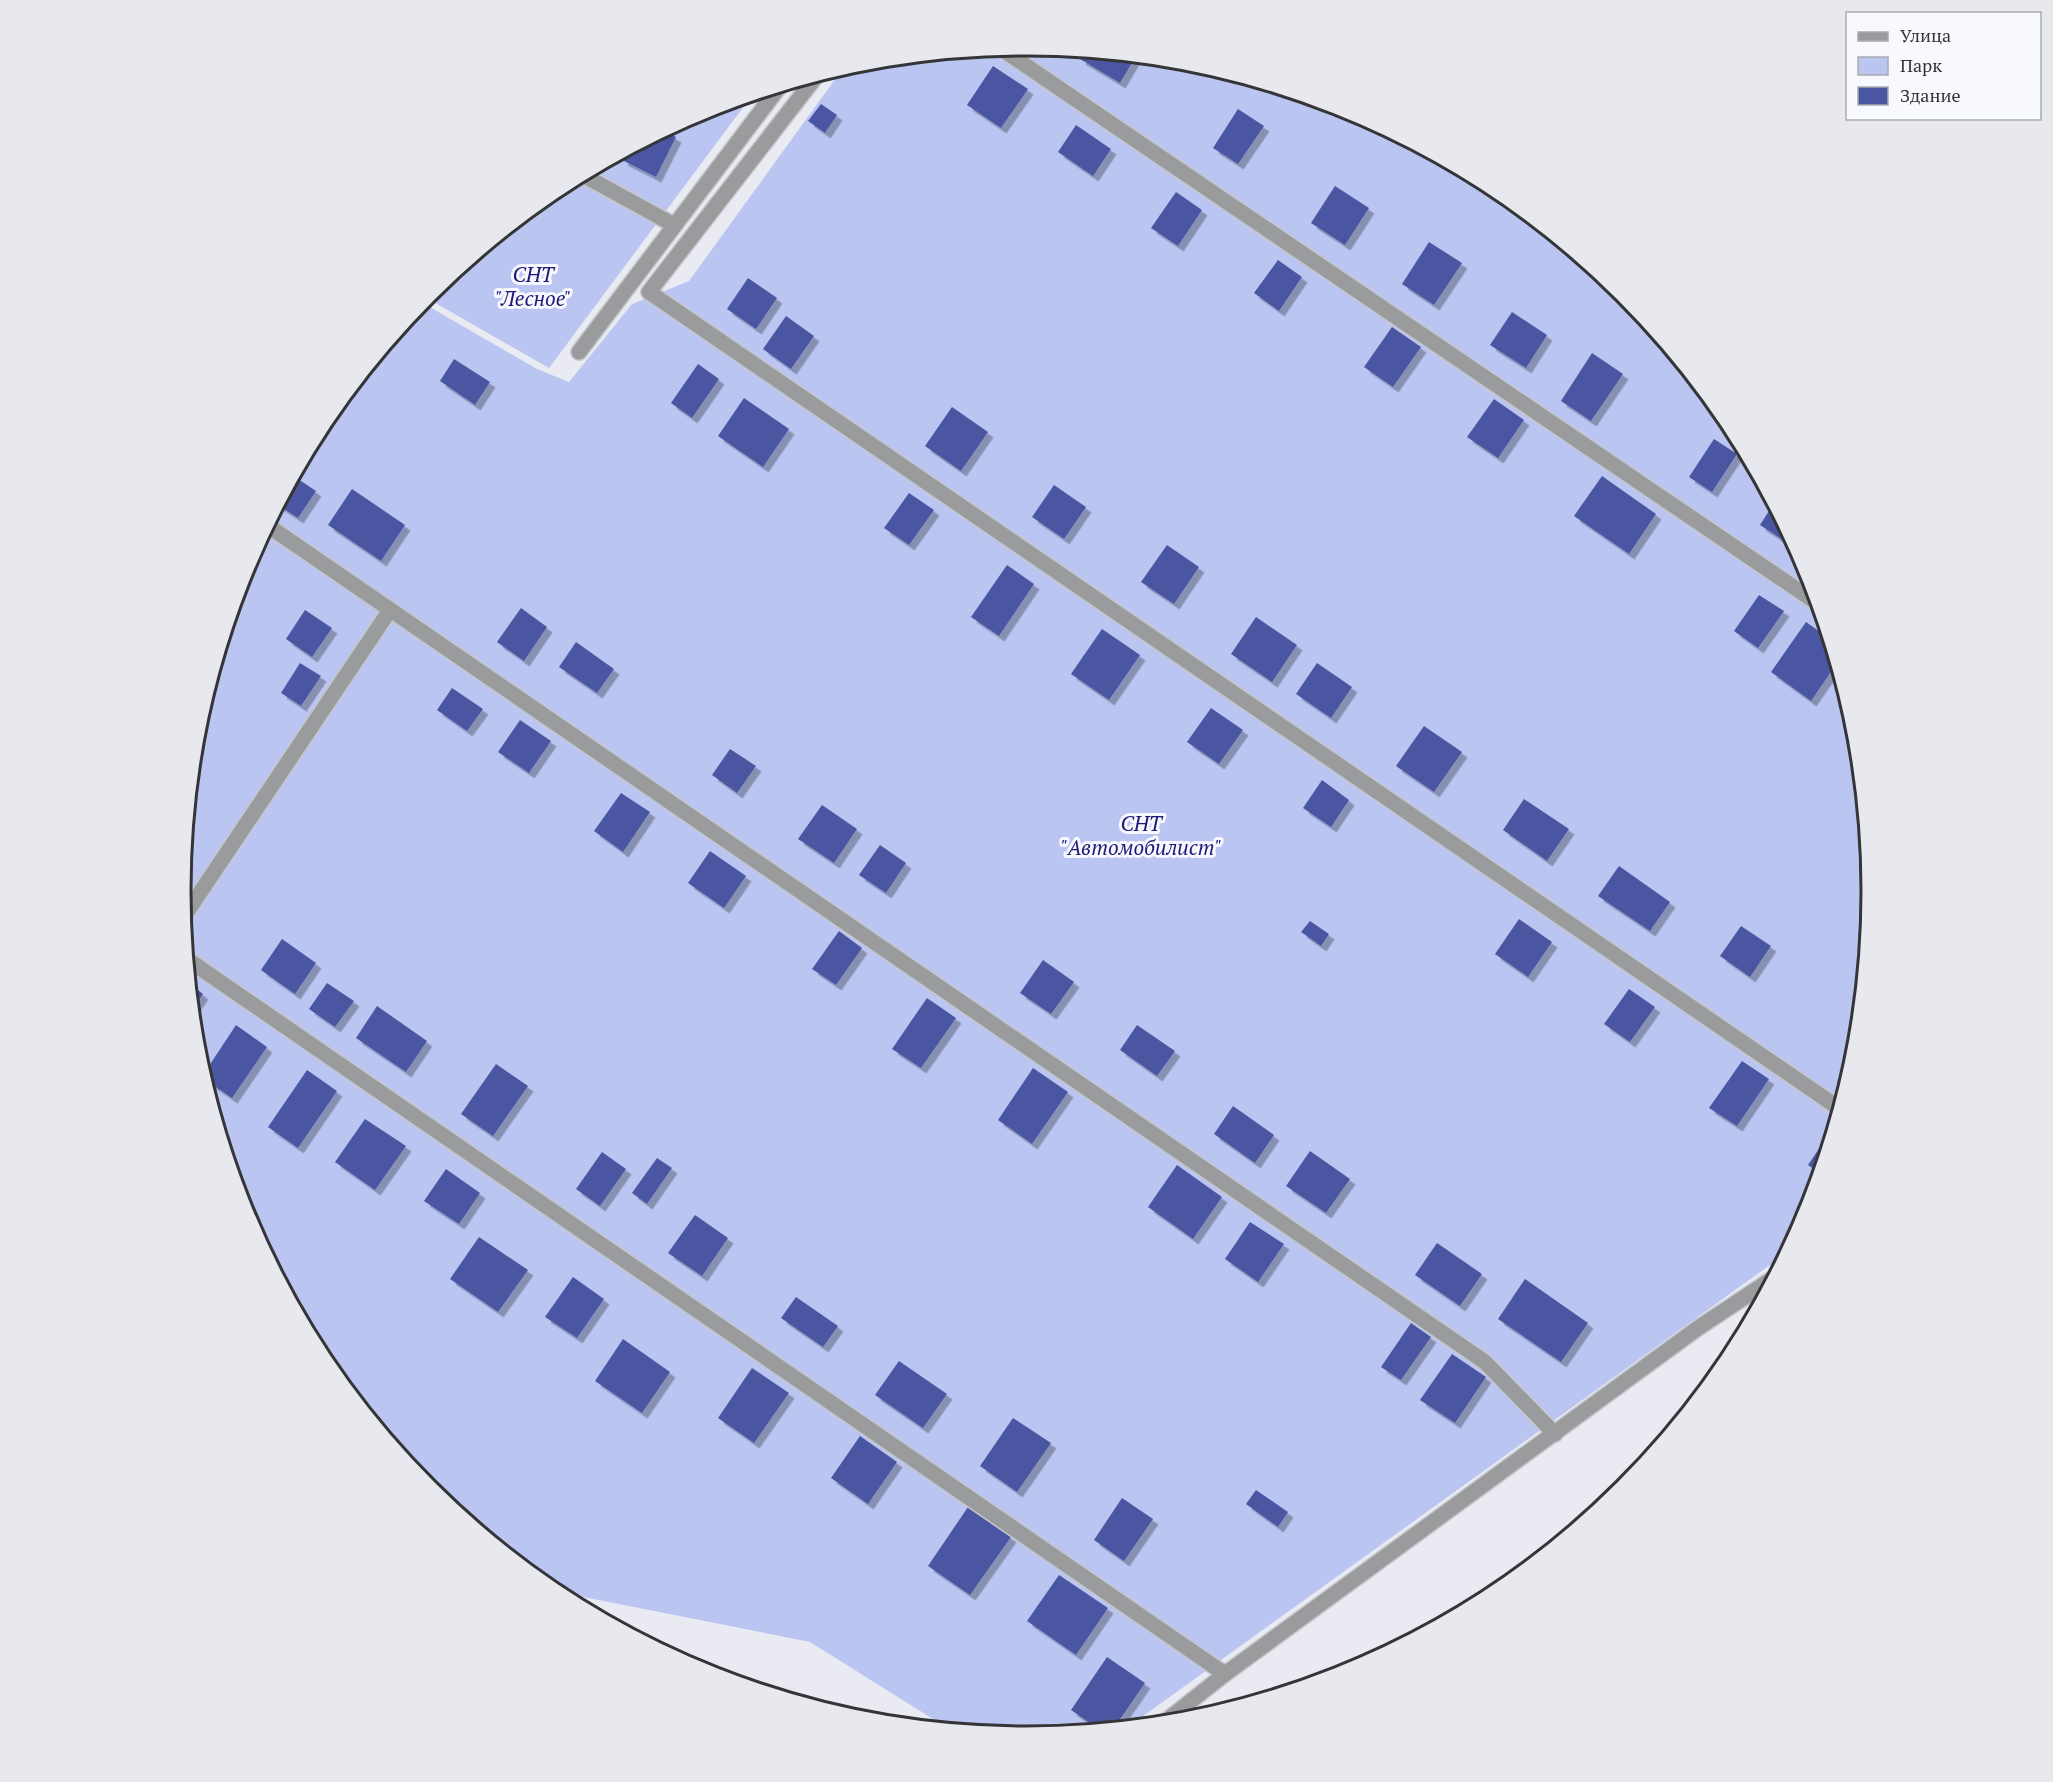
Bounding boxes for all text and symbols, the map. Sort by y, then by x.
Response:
legend [1846,12,2041,120]
text: Улица [1900,23,1951,47]
text: Парк [1900,53,1942,77]
text: Здание [1900,83,1960,107]
park label: СНТ "Лесное" [495,260,571,312]
park label: СНТ "Автомобилист" [1060,809,1222,861]

